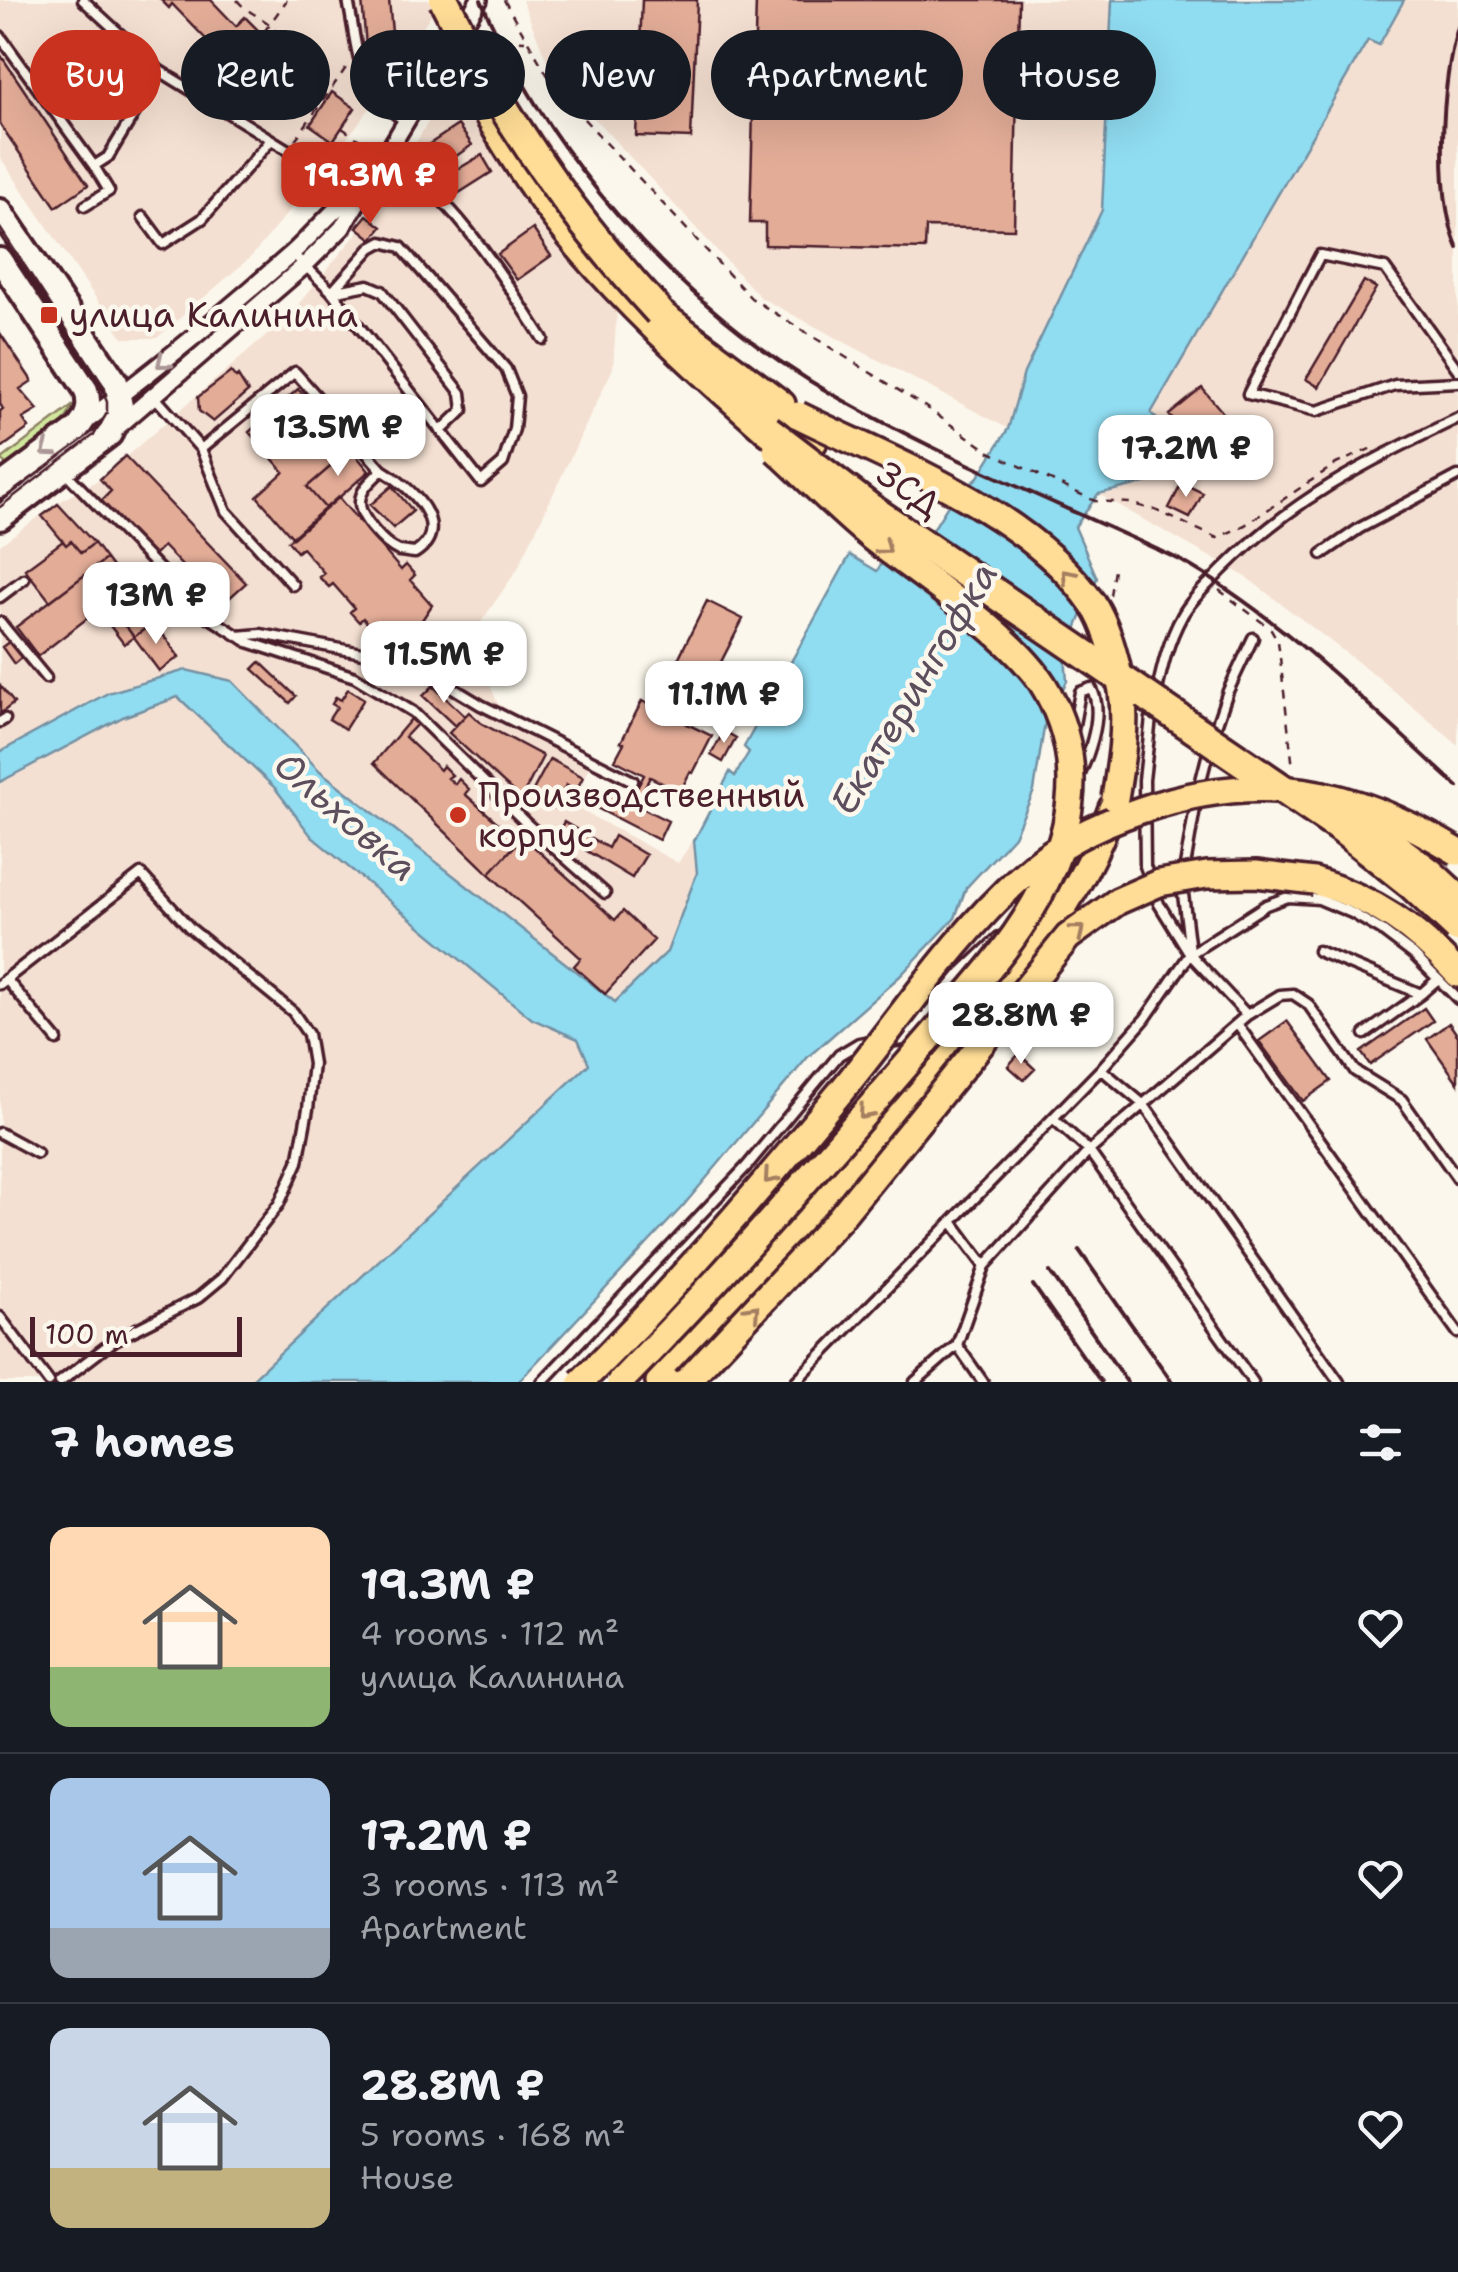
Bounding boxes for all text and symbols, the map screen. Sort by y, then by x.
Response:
chip: Buy [30,30,161,120]
chip: Rent [181,30,330,120]
chip: Filters [350,30,525,120]
chip: New [545,30,691,120]
chip: Apartment [711,30,963,120]
chip: House [983,30,1156,120]
pin: 19.3M ₽ [278,142,462,227]
text: 19.3M ₽ [303,153,437,196]
place label: улица Калинина [69,291,358,338]
marker: улица Калинина [38,304,60,326]
one-way arrow [156,350,174,368]
pin: 13.5M ₽ [246,394,430,479]
text: 13.5M ₽ [273,405,403,448]
pin: 17.2M ₽ [1094,415,1278,500]
text: 17.2M ₽ [1120,426,1252,469]
one-way arrow [41,439,59,456]
street label: ЗСД [868,450,951,527]
one-way arrow [874,537,892,554]
water label: Екатерингофка [818,552,1009,824]
pin: 13M ₽ [86,562,226,647]
one-way arrow [1062,569,1080,588]
text: 13M ₽ [105,573,207,616]
pin: 11.5M ₽ [352,621,536,706]
text: 11.5M ₽ [383,632,505,675]
pin: 11.1M ₽ [632,661,816,746]
text: 11.1M ₽ [667,672,781,715]
water label: Ольховка [264,739,429,892]
place label: Производственный корпус [478,771,805,858]
marker: Производственный корпус [447,804,469,826]
one-way arrow [1066,925,1084,943]
pin: 28.8M ₽ [929,982,1113,1067]
text: 28.8M ₽ [951,993,1091,1036]
one-way arrow [859,1101,877,1119]
one-way arrow [763,1165,781,1183]
one-way arrow [741,1304,759,1323]
scale bar [30,1312,242,1356]
text: 100 m [45,1315,129,1353]
text: 7 homes [50,1414,235,1470]
icon: filters [1353,1415,1408,1470]
text: 19.3M ₽ [360,1556,535,1612]
icon: home [130,1567,250,1687]
icon: heart [1353,1600,1408,1655]
text: 4 rooms · 112 m² [360,1612,619,1655]
text: улица Калинина [360,1655,624,1698]
text: 17.2M ₽ [360,1807,532,1863]
icon: home [130,1818,250,1938]
icon: heart [1353,1851,1408,1906]
text: 3 rooms · 113 m² [360,1863,619,1906]
text: Apartment [360,1906,527,1949]
text: 28.8M ₽ [360,2057,545,2113]
icon: home [130,2068,250,2188]
icon: heart [1353,2101,1408,2156]
text: 5 rooms · 168 m² [360,2113,626,2156]
text: House [360,2156,454,2199]

